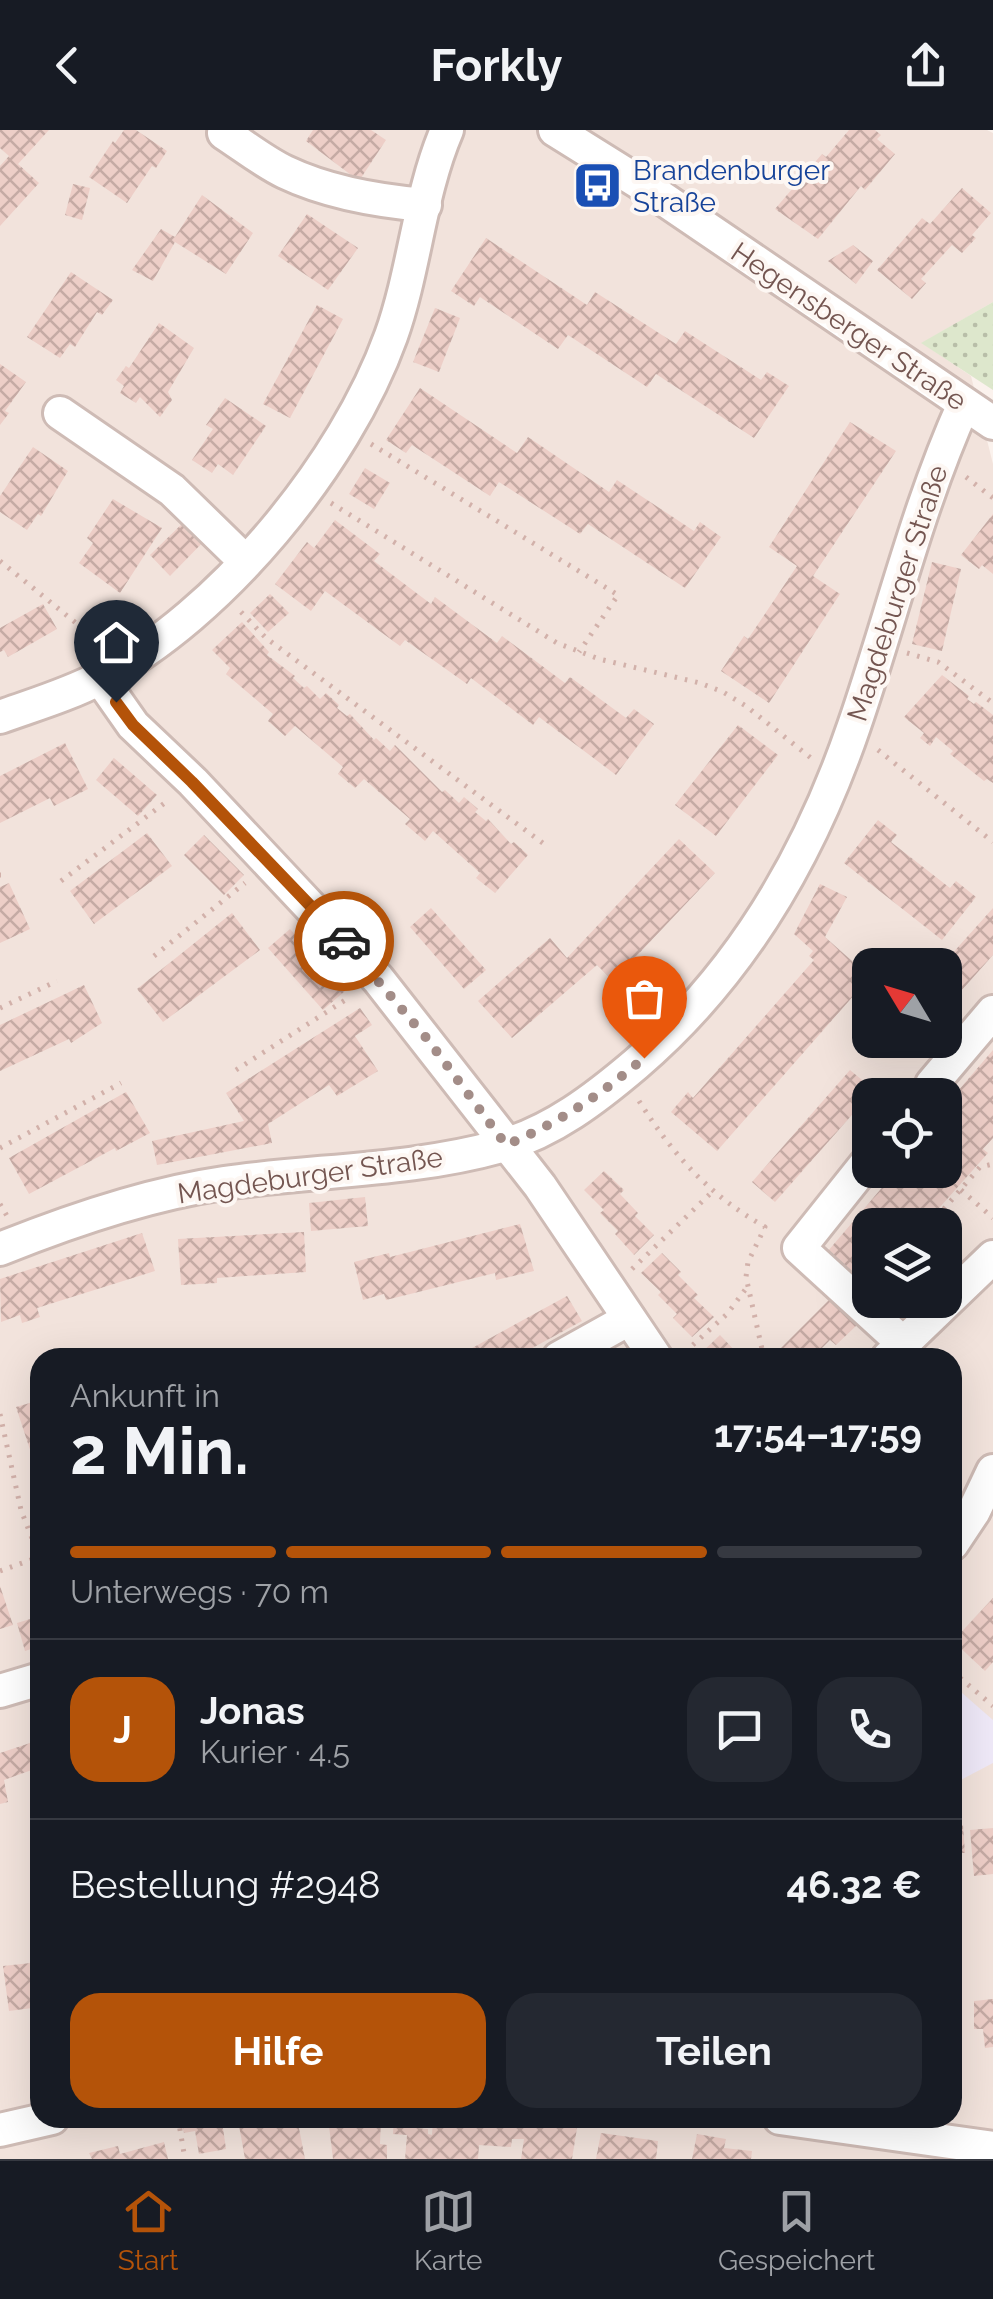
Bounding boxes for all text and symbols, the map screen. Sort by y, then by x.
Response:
icon: back [40,38,95,93]
icon: share [898,38,953,93]
text: Forkly [430,39,563,92]
place label: Brandenburger Straße [633,154,830,219]
bus stop icon: Brandenburger Straße [572,160,624,212]
street label: Hegensberger Straße [725,235,973,417]
street label: Magdeburger Straße [840,461,954,725]
pin [74,600,159,703]
icon: home [89,615,144,670]
courier [294,891,394,991]
icon: car [317,914,372,969]
north arrow [852,948,962,1058]
map controls [852,948,962,1318]
pin [602,956,687,1059]
icon: bag [617,971,672,1026]
button: locate [852,1078,962,1188]
street label: Magdeburger Straße [175,1141,445,1210]
button: layers [852,1208,962,1318]
text: Ankunft in [70,1377,220,1414]
text: 17:54–17:59 [714,1411,922,1456]
text: 2 Min. [70,1413,249,1489]
text: Unterwegs · 70 m [70,1573,329,1610]
button: chat [687,1677,792,1782]
button: phone [817,1677,922,1782]
text: Jonas [200,1688,305,1733]
text: J [113,1707,132,1752]
text: Kurier · 4.5 [200,1733,350,1770]
text: Bestellung #2948 [70,1862,380,1907]
text: 46.32 € [787,1862,922,1907]
button: Hilfe [70,1993,486,2108]
button: Teilen [506,1993,922,2108]
tab: Start [118,2184,178,2277]
tab: Karte [414,2184,483,2277]
tab: Gespeichert [718,2184,875,2277]

